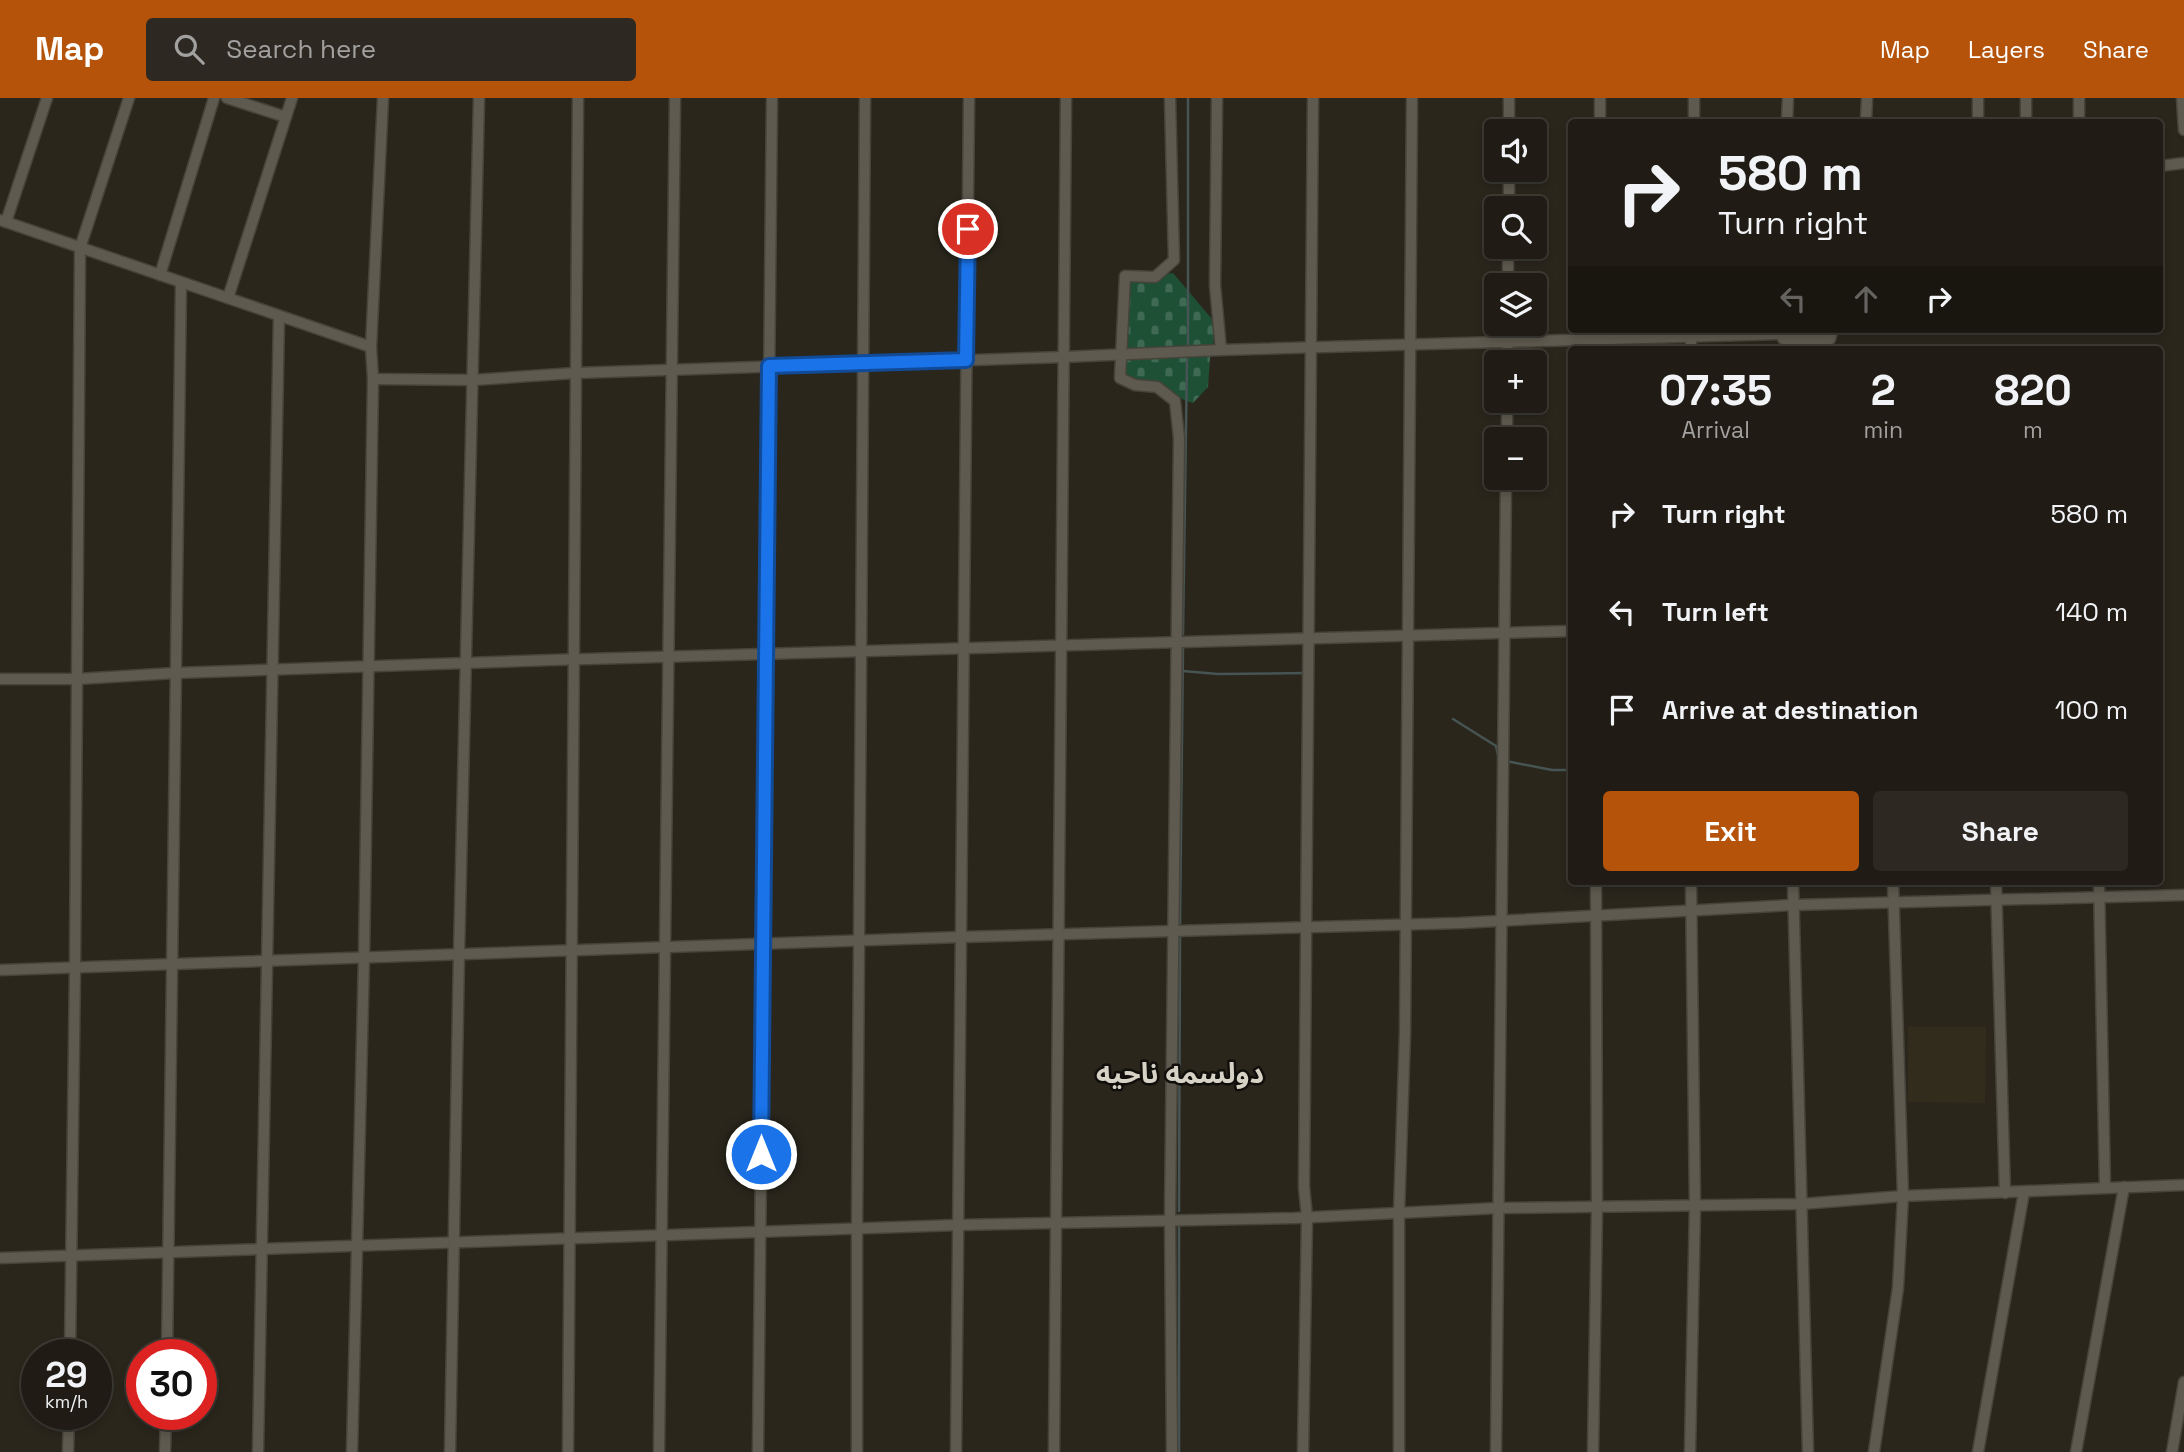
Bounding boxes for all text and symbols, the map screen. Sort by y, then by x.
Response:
search box [146,18,636,81]
text: Map [35,28,104,70]
icon: search [170,30,208,68]
text: Search here [226,32,376,66]
text: Map [1880,34,1930,65]
text: Layers [1968,34,2045,65]
text: Share [2083,34,2149,65]
map controls [1484,119,1547,490]
button: sound [1484,119,1547,182]
text: 580 m [1718,142,1863,204]
icon: right [1603,147,1694,238]
button: search [1484,196,1547,259]
pin [938,199,998,259]
text: Turn right [1718,203,1868,243]
icon: arrive [949,210,987,248]
button: layers [1484,273,1547,336]
icon: left [1774,280,1812,318]
icon: ahead [1847,280,1885,318]
icon: right [1920,280,1958,318]
button: + [1484,350,1547,413]
text: 07:35 [1659,364,1772,417]
text: 2 [1871,364,1896,417]
text: 820 [1994,364,2072,417]
text: Arrival [1682,415,1750,445]
text: min [1864,415,1903,445]
text: m [2023,415,2043,445]
button: − [1484,427,1547,490]
icon: right [1603,495,1641,533]
text: Turn right [1662,497,1786,531]
text: 580 m [2051,497,2128,531]
icon: left [1603,593,1641,631]
text: Turn left [1662,595,1769,629]
text: 140 m [2055,595,2128,629]
icon: arrive [1603,691,1641,729]
text: Arrive at destination [1662,693,1919,727]
text: 100 m [2055,693,2128,727]
button: Exit [1603,791,1859,871]
button: Share [1873,791,2128,871]
district label: دولسمه ناحیه [1096,1055,1264,1091]
position arrow [724,1117,798,1191]
speed limit sign: 30 [126,1339,217,1430]
text: 29 [45,1353,88,1397]
text: km/h [45,1390,88,1413]

